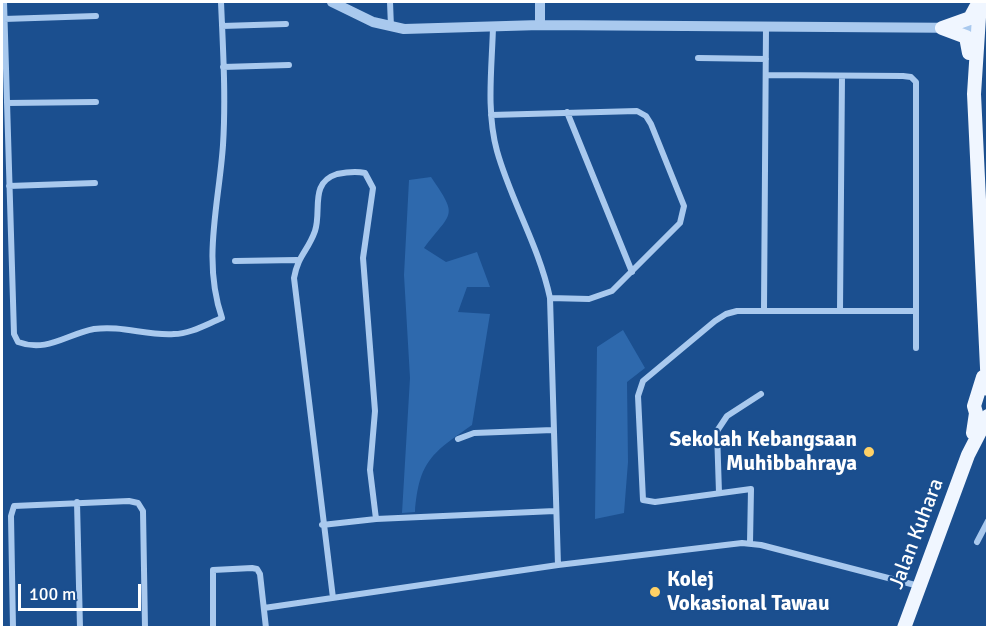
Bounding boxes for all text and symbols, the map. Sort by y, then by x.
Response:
place label: Sekolah Kebangsaan Muhibbahraya [670,427,857,477]
marker: Sekolah Kebangsaan Muhibbahraya [862,445,876,459]
street label: Jalan Kuhara [884,475,950,593]
place label: Kolej Vokasional Tawau [667,567,829,617]
scale bar [21,572,144,610]
text: 100 m [29,583,76,605]
marker: Kolej Vokasional Tawau [648,585,662,599]

